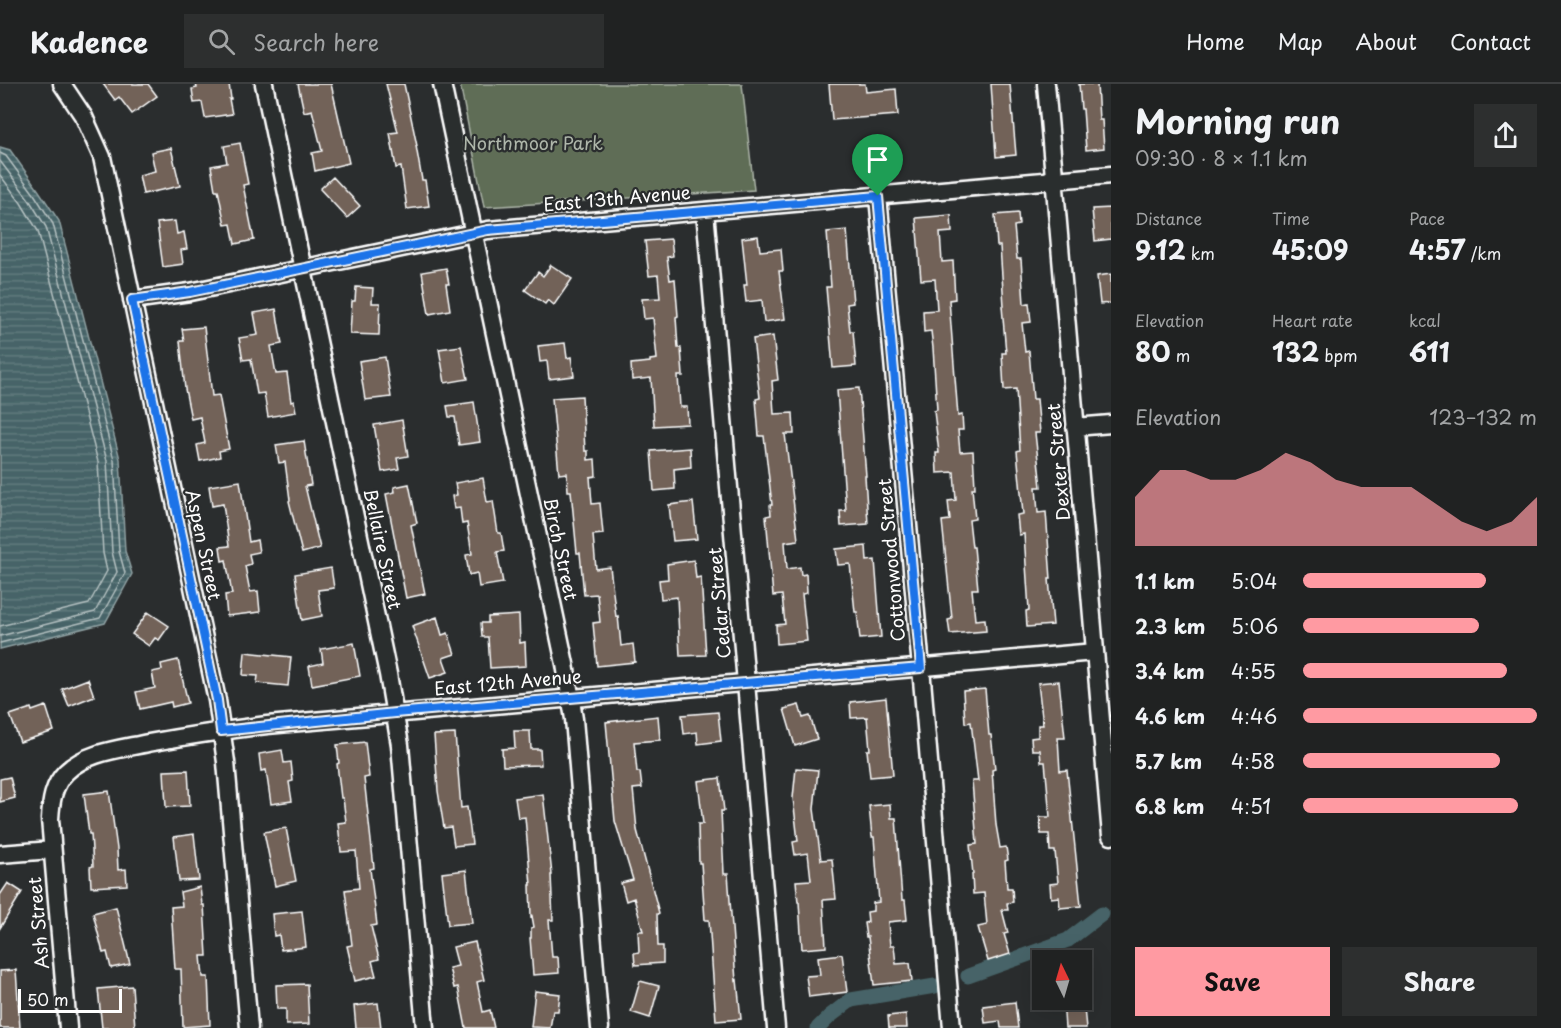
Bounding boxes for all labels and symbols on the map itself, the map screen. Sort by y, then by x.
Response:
park label: Northmoor Park [463,129,603,156]
pin [852,134,903,196]
street label: East 13th Avenue [542,178,692,217]
street label: Dexter Street [1039,402,1076,522]
street label: Cottonwood Street [870,477,911,643]
street label: Bellaire Street [357,486,409,612]
street label: Aspen Street [180,487,229,602]
street label: Birch Street [537,495,586,603]
street label: Cedar Street [700,546,737,660]
street label: East 12th Avenue [433,662,583,701]
street label: Ash Street [20,876,55,970]
north arrow [1032,950,1092,1010]
scale bar [18,986,122,1014]

